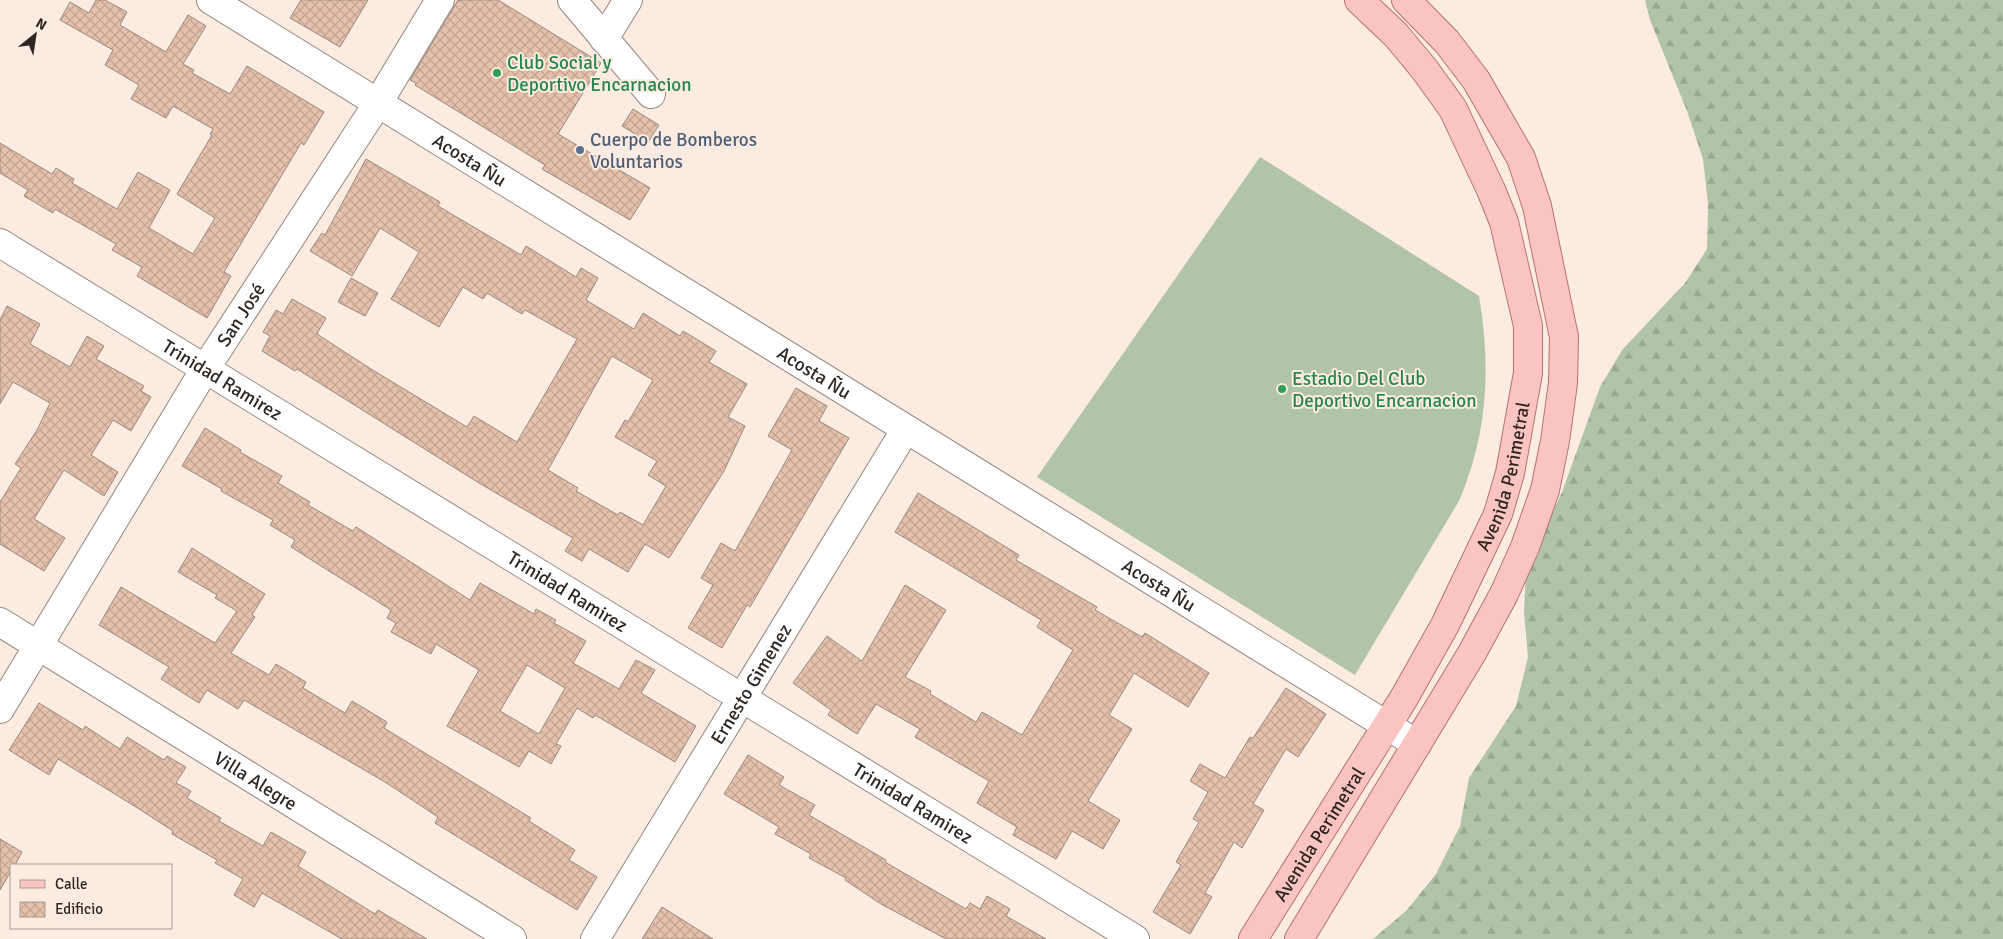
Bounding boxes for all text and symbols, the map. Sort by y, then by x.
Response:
north arrow [10,10,60,60]
text: N [33,14,50,34]
place label: Club Social y Deportivo Encarnacion [507,51,692,97]
marker: Club Social y Deportivo Encarnacion [491,67,503,79]
place label: Cuerpo de Bomberos Voluntarios [590,128,757,174]
street label: Acosta Ñu [428,129,511,192]
marker: Cuerpo de Bomberos Voluntarios [574,144,586,156]
street label: San José [212,279,271,351]
street label: Trinidad Ramirez [158,334,286,426]
street label: Acosta Ñu [773,341,855,405]
place label: Estadio Del Club Deportivo Encarnacion [1292,367,1477,413]
marker: Estadio Del Club Deportivo Encarnacion [1276,383,1288,395]
street label: Avenida Perimetral [1471,400,1536,555]
street label: Trinidad Ramirez [503,546,632,638]
street label: Acosta Ñu [1117,554,1200,618]
street label: Ernesto Gimenez [706,620,797,749]
street label: Villa Alegre [209,747,301,816]
street label: Trinidad Ramirez [848,758,977,850]
street label: Avenida Perimetral [1269,763,1371,906]
legend [10,864,172,929]
text: Calle [55,875,88,893]
text: Edificio [55,900,103,918]

